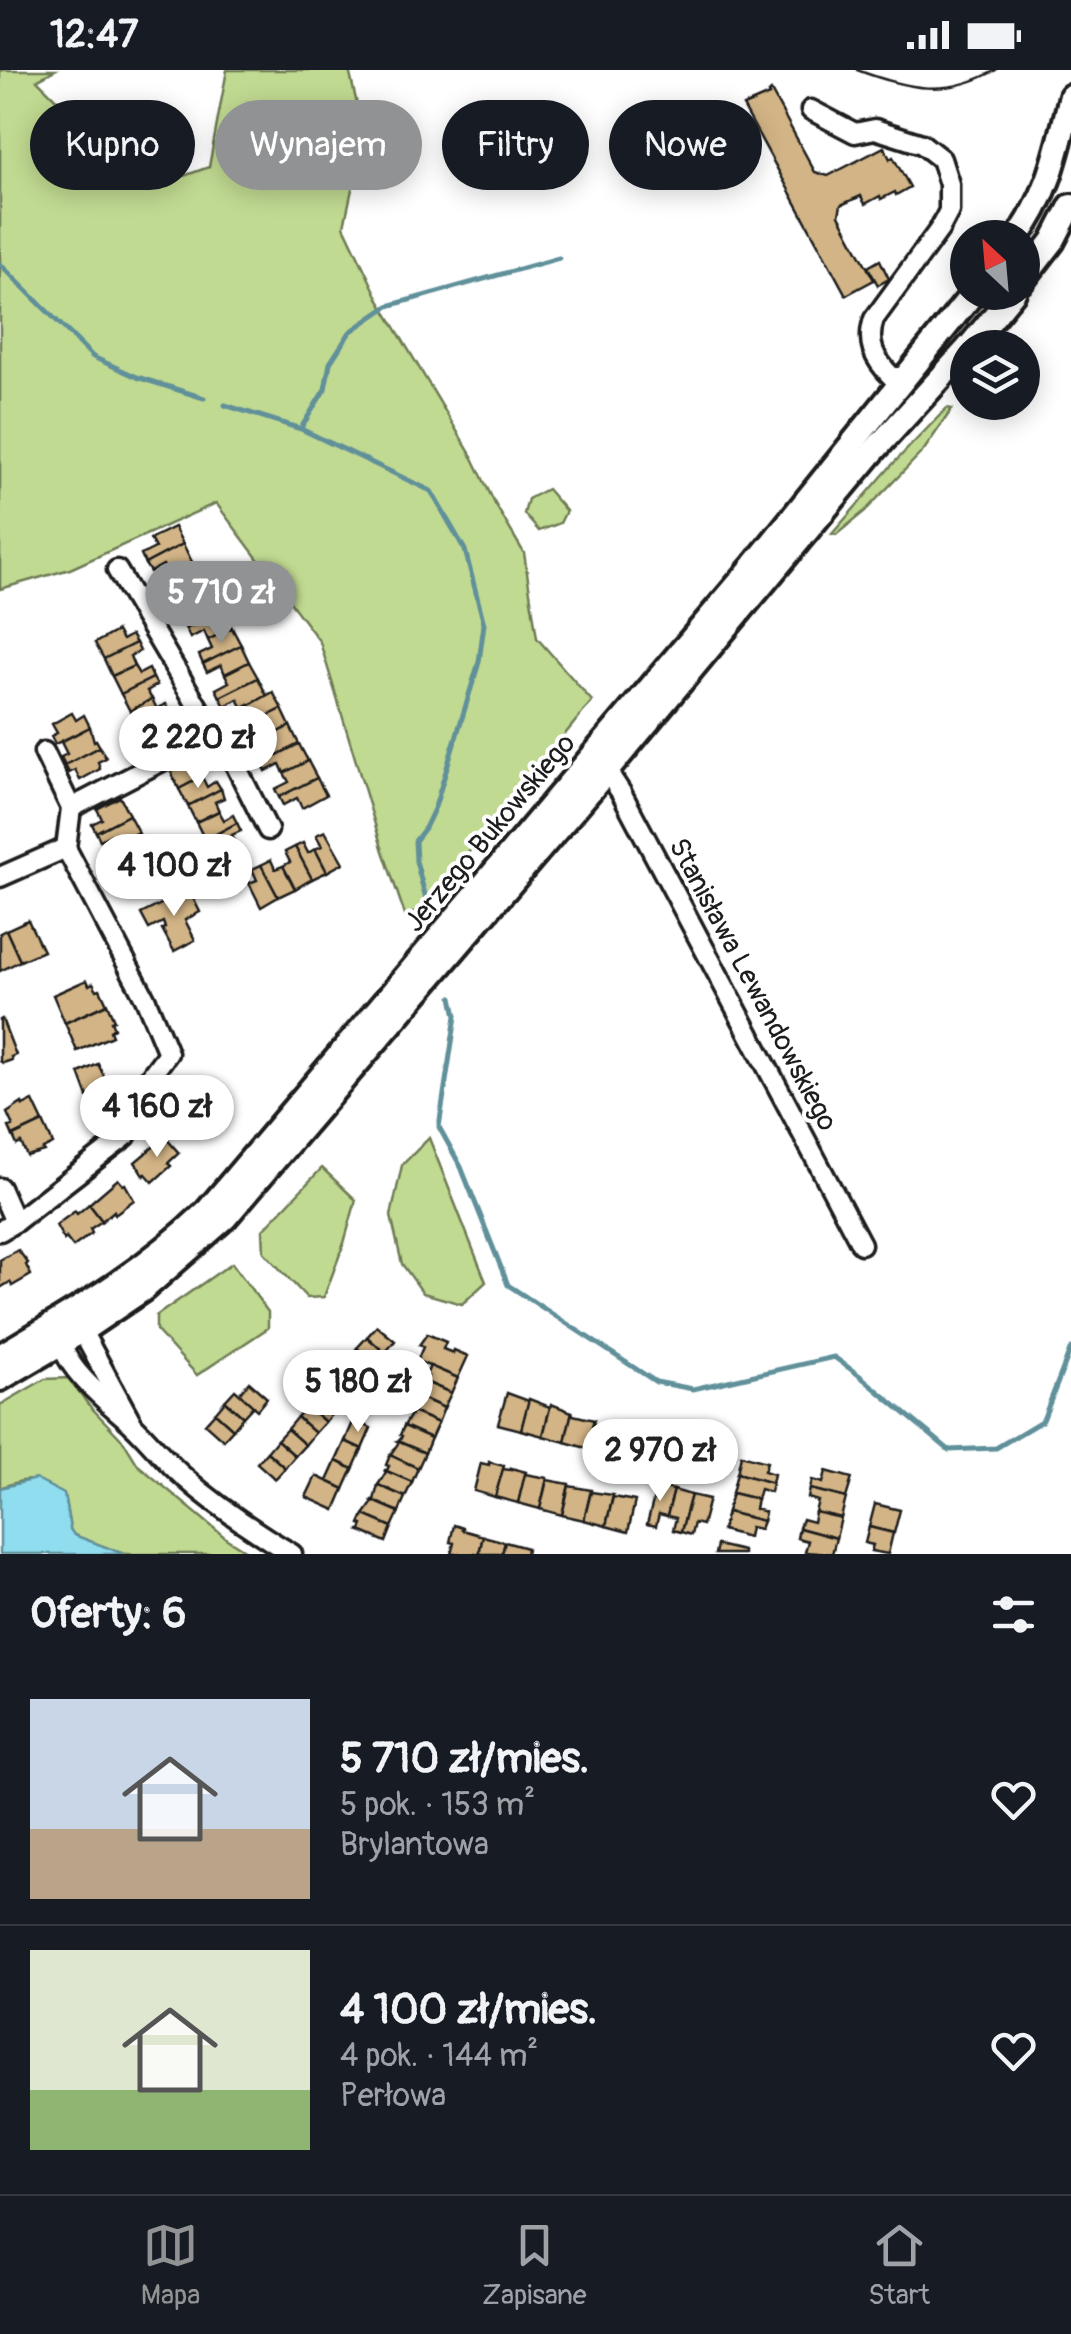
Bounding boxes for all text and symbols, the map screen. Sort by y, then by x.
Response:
text: 12:47 [50,11,138,59]
chip: Kupno [30,100,195,190]
chip: Wynajem [215,100,422,190]
chip: Filtry [442,100,589,190]
chip: Nowe [609,100,762,190]
north arrow [950,220,1040,310]
map controls [950,220,1040,420]
button: layers [950,330,1040,420]
pin: 5 710 zł [118,561,324,646]
text: 5 710 zł [167,573,275,613]
pin: 2 220 zł [95,706,301,791]
text: 2 220 zł [141,718,255,758]
street label: Jerzego Bukowskiego [397,727,583,939]
street label: Stanisława Lewandowskiego [661,832,845,1137]
pin: 4 100 zł [71,834,277,919]
text: 4 100 zł [117,846,231,886]
pin: 4 160 zł [54,1075,260,1160]
text: 4 160 zł [102,1087,212,1127]
pin: 5 180 zł [255,1350,461,1435]
text: 5 180 zł [305,1362,411,1402]
pin: 2 970 zł [557,1419,763,1504]
text: 2 970 zł [604,1431,716,1471]
icon: filters [986,1587,1041,1642]
text: Oferty: 6 [30,1588,187,1640]
text: 5 710 zł/mies. [340,1733,589,1785]
icon: home [110,1739,230,1859]
icon: heart [986,1772,1041,1827]
text: 5 pok. · 153 m² [340,1785,535,1825]
text: Brylantowa [340,1825,489,1865]
text: 4 100 zł/mies. [340,1984,597,2036]
icon: home [110,1990,230,2110]
icon: heart [986,2023,1041,2078]
text: 4 pok. · 144 m² [340,2036,538,2076]
text: Perłowa [340,2076,446,2116]
tab: Mapa [141,2218,200,2313]
tab: Zapisane [482,2218,587,2313]
tab: Start [868,2218,930,2313]

